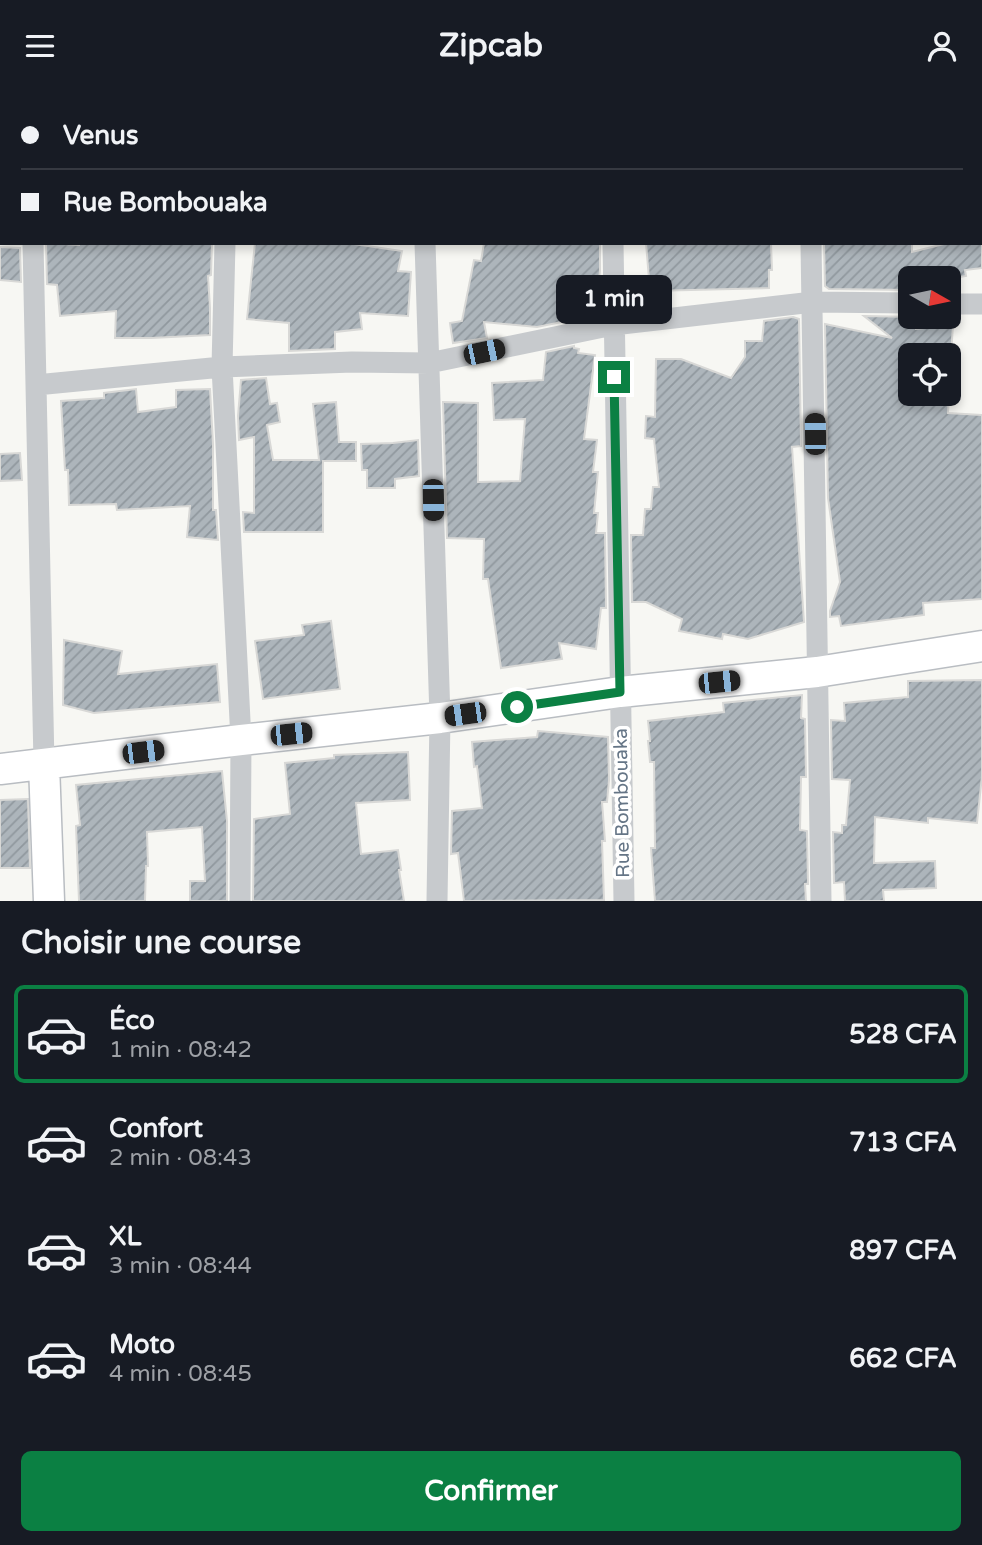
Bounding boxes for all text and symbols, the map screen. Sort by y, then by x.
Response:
icon: menu [21,27,59,65]
text: Zipcab [439,27,543,65]
icon: person [923,27,961,65]
text: Venus [63,120,138,151]
text: Rue Bombouaka [63,187,268,218]
north arrow [898,266,961,329]
map controls [898,266,961,406]
callout: 1 min [556,275,672,324]
text: 1 min [583,285,645,313]
car [462,337,507,367]
button: locate [898,343,961,406]
route end [598,361,630,393]
car [805,413,826,455]
car [423,479,444,521]
car [698,669,741,695]
route start [501,691,533,723]
car [443,701,488,727]
car [270,721,313,747]
street label: Rue Bombouaka [610,728,634,878]
car [121,739,166,765]
text: Choisir une course [21,924,301,962]
icon: car [25,1003,88,1066]
text: Éco [109,1005,155,1036]
text: 528 CFA [849,1019,957,1050]
text: 1 min · 08:42 [109,1036,252,1064]
icon: car [25,1111,88,1174]
text: Confort [109,1113,203,1144]
text: 713 CFA [849,1127,957,1158]
text: 2 min · 08:43 [109,1144,252,1172]
icon: car [25,1219,88,1282]
text: XL [109,1221,141,1252]
text: 897 CFA [849,1235,957,1266]
text: 3 min · 08:44 [109,1252,252,1280]
icon: car [25,1327,88,1390]
text: Moto [109,1329,175,1360]
text: 662 CFA [849,1343,957,1374]
text: 4 min · 08:45 [109,1360,252,1388]
button: Confirmer [21,1451,961,1531]

